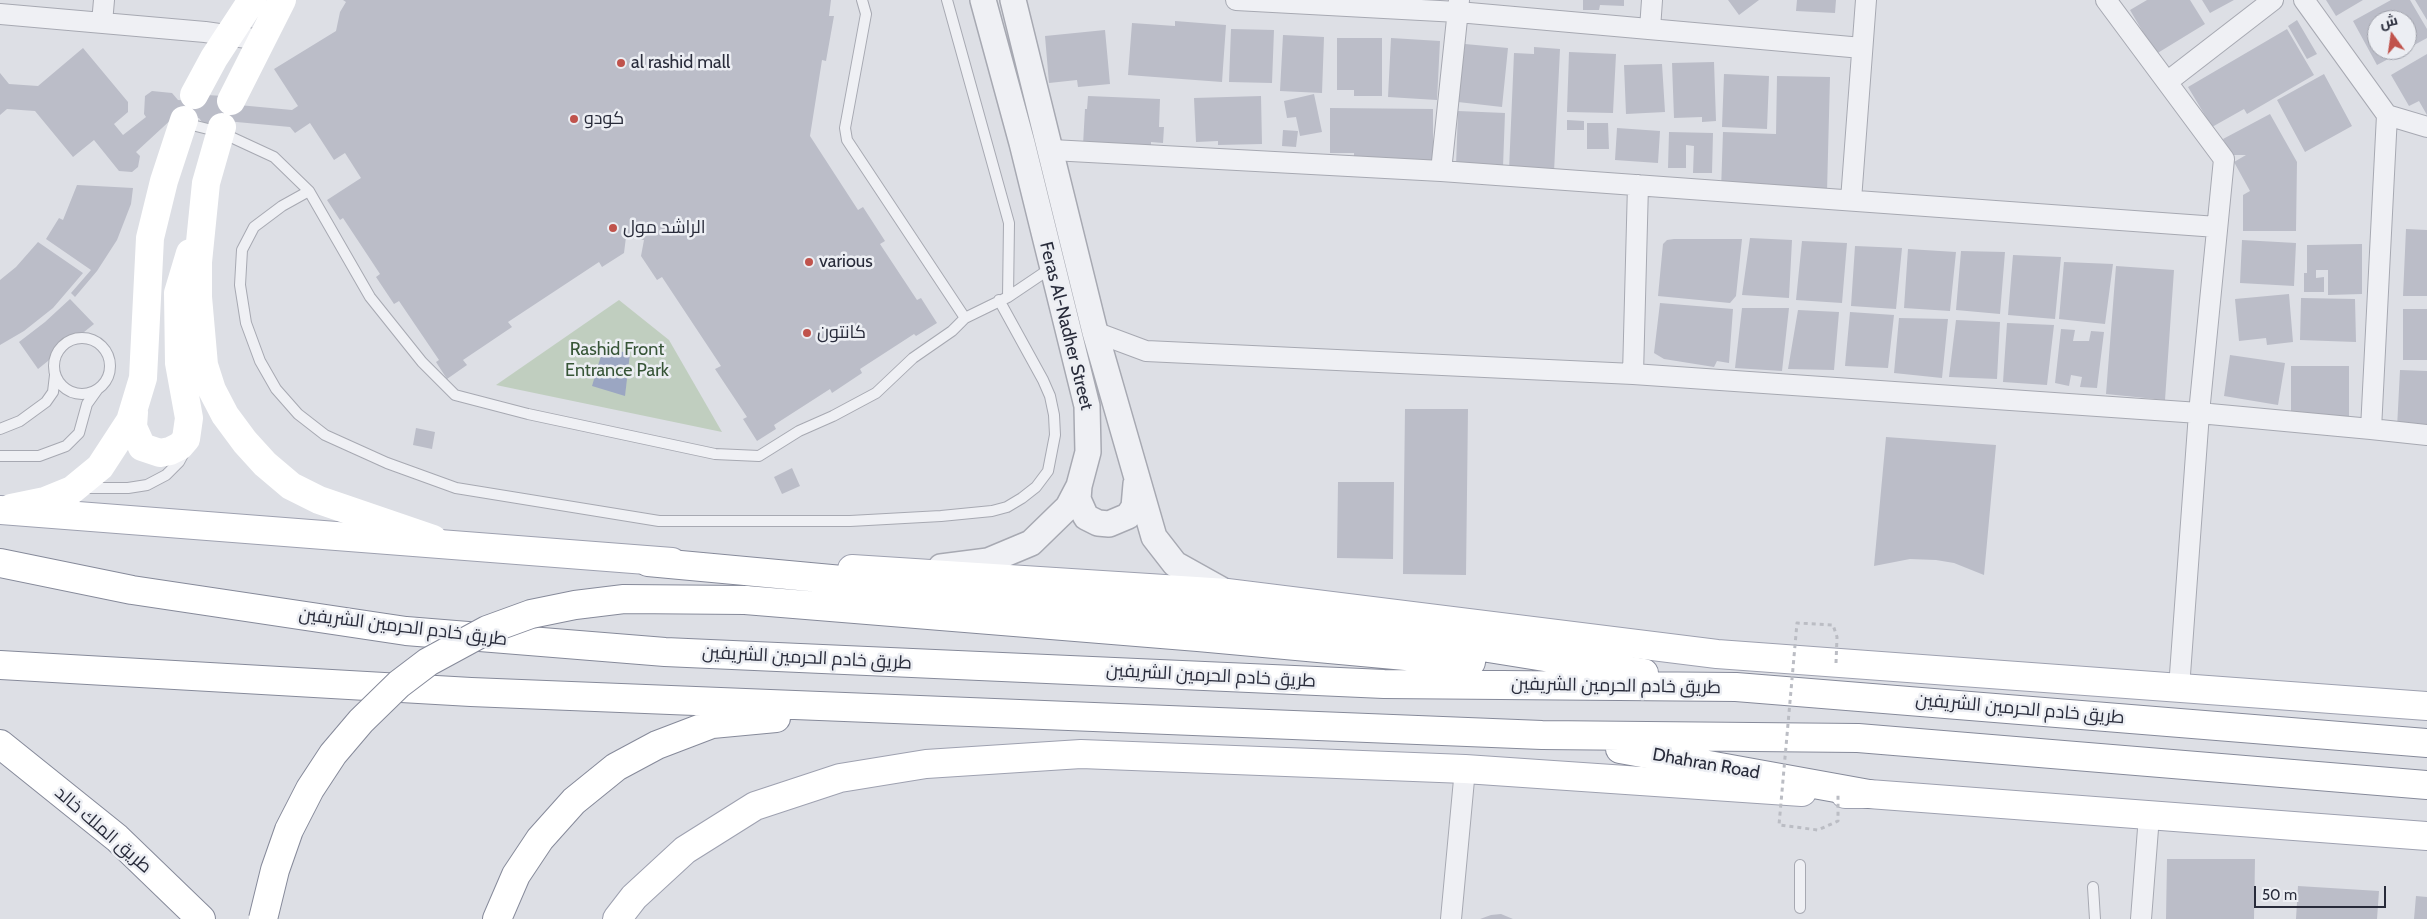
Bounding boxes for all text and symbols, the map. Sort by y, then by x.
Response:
north arrow [2367,10,2417,60]
text: ش [2378,11,2400,32]
place label: al rashid mall [631,52,730,74]
marker: al rashid mall [615,57,627,69]
place label: كودو [584,108,624,130]
marker: كودو [568,113,580,125]
place label: الراشد مول [623,217,706,239]
marker: الراشد مول [607,222,619,234]
street label: Feras Al-Nadher Street [1035,240,1097,412]
place label: various [819,251,873,273]
marker: various [803,256,815,268]
place label: كانتون [817,322,866,344]
marker: كانتون [801,327,813,339]
park label: Rashid Front Entrance Park [565,339,669,382]
street label: طريق خادم الحرمين الشريفين [297,603,509,651]
street label: طريق خادم الحرمين الشريفين [702,642,912,674]
street label: طريق خادم الحرمين الشريفين [1106,660,1316,692]
street label: طريق خادم الحرمين الشريفين [1511,673,1721,699]
street label: طريق خادم الحرمين الشريفين [1914,689,2126,729]
street label: Dhahran Road [1651,744,1761,784]
street label: طريق الملك خالد [50,782,156,878]
scale bar [2257,876,2390,908]
text: 50 m [2262,886,2297,904]

